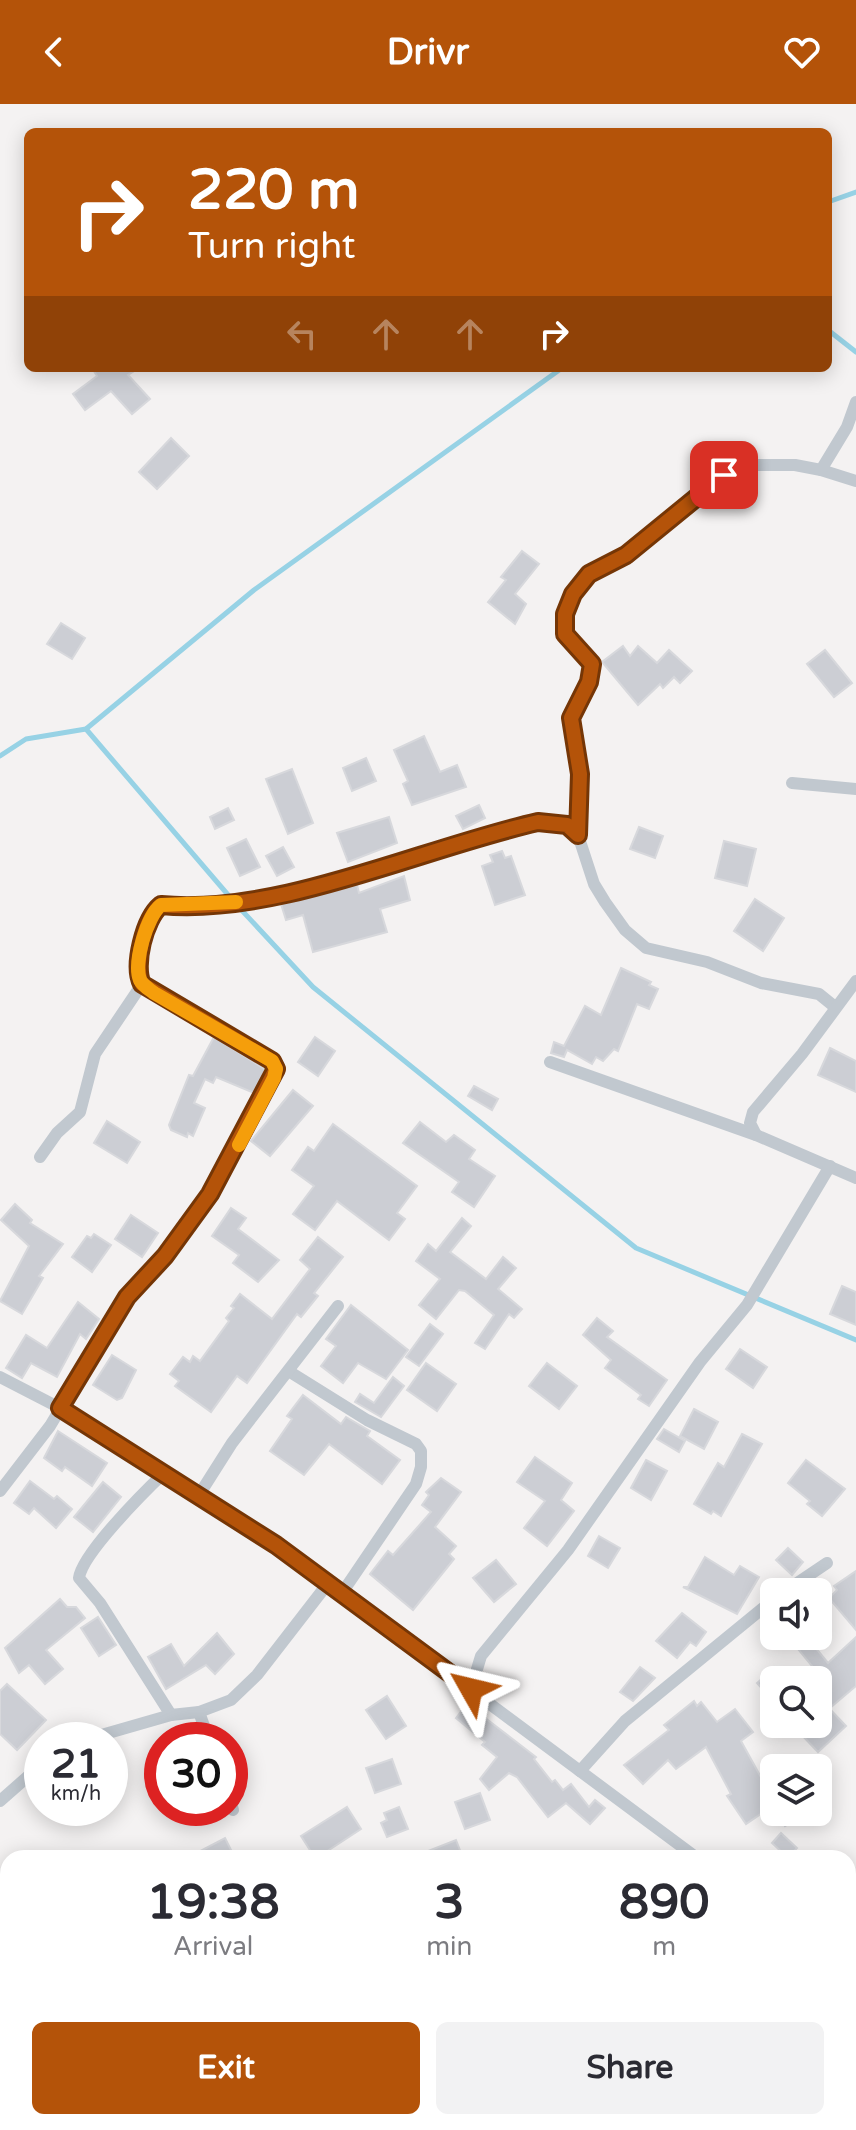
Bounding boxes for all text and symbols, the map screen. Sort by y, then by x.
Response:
icon: back [32,30,76,74]
icon: heart [780,30,824,74]
text: Drivr [387,31,469,74]
text: 220 m [188,157,359,224]
icon: right [56,160,160,264]
text: Turn right [188,225,355,268]
icon: left [280,312,324,356]
icon: ahead [364,312,408,356]
icon: ahead [448,312,492,356]
icon: right [532,312,576,356]
pin [690,441,758,509]
icon: arrive [702,453,746,497]
map controls [760,1578,832,1826]
button: sound [760,1578,832,1650]
position arrow [429,1647,513,1731]
button: search [760,1666,832,1738]
speed limit sign: 30 [144,1722,248,1826]
text: 21 [51,1740,101,1788]
button: layers [760,1754,832,1826]
text: km/h [51,1782,101,1806]
text: 19:38 [147,1874,280,1932]
text: 3 [434,1874,464,1932]
text: 890 [619,1874,709,1932]
text: Arrival [173,1931,253,1962]
text: min [426,1931,472,1962]
text: m [652,1931,676,1962]
button: Exit [32,2022,420,2114]
button: Share [436,2022,824,2114]

